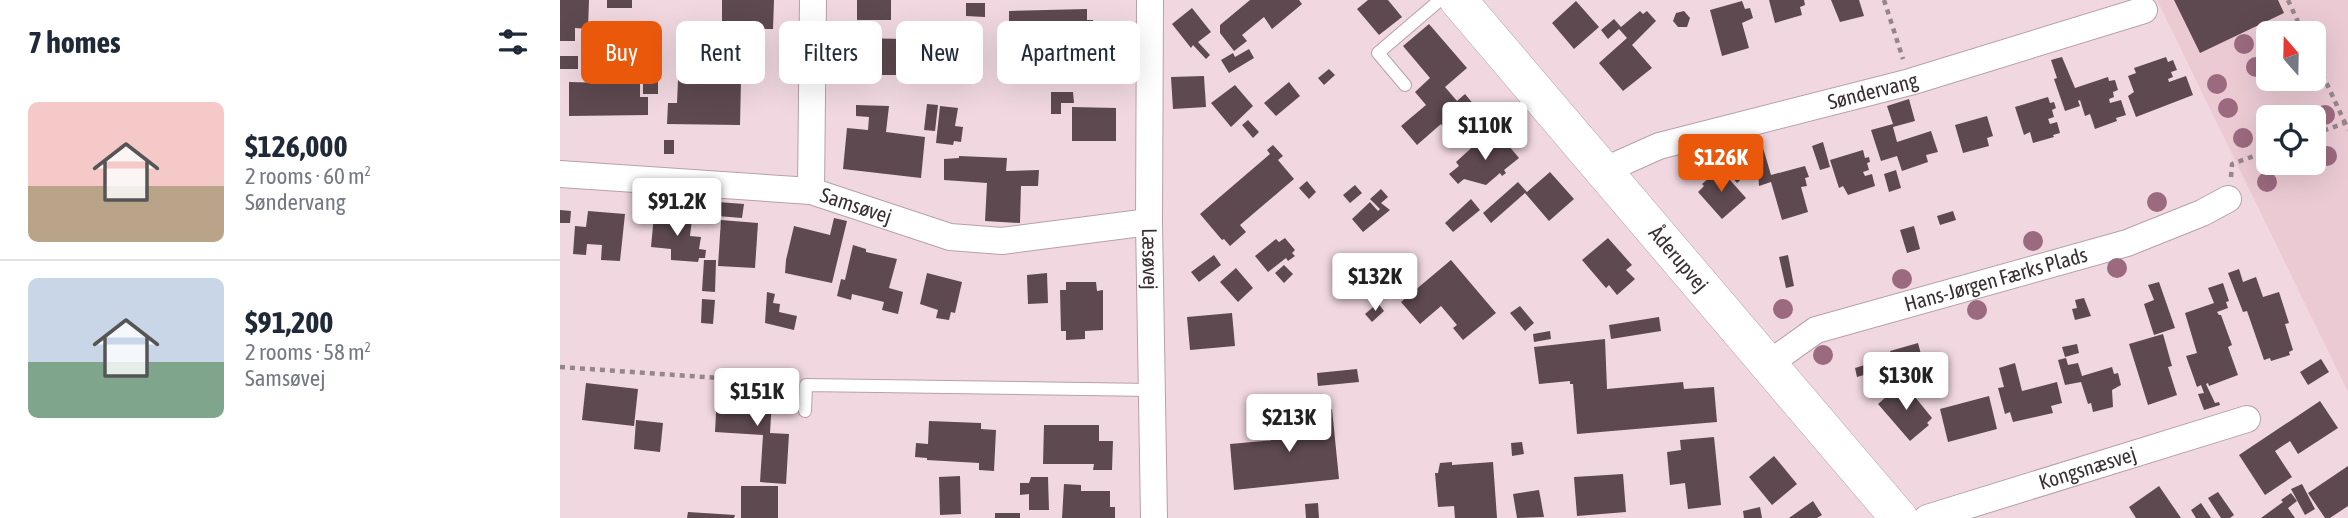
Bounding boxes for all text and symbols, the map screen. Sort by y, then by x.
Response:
chip: Buy [581,21,662,84]
chip: Rent [676,21,765,84]
chip: Filters [779,21,882,84]
chip: New [896,21,983,84]
chip: Apartment [997,21,1140,84]
north arrow [2256,21,2326,91]
map controls [2256,21,2326,175]
icon: filters [494,23,532,61]
text: 7 homes [28,25,121,59]
street label: Søndervang [1825,67,1921,114]
pin: $110K [1436,102,1534,162]
button: locate [2256,105,2326,175]
text: $110K [1458,112,1512,138]
text: $126,000 [245,129,348,163]
icon: home [84,130,168,214]
pin: $126K [1672,134,1770,194]
text: $126K [1694,144,1748,170]
text: 2 rooms · 60 m² [245,163,371,189]
pin: $91.2K [620,178,734,238]
street label: Samsøvej [818,182,895,228]
text: $91.2K [648,188,706,214]
text: Søndervang [245,189,346,215]
street label: Åderupvej [1644,220,1714,296]
street label: Læsøvej [1138,228,1163,290]
street label: Hans-Jørgen Færks Plads [1901,242,2090,316]
pin: $132K [1326,254,1424,313]
text: $132K [1348,263,1402,289]
text: $91,200 [245,305,333,339]
icon: home [84,306,168,390]
text: 2 rooms · 58 m² [245,339,371,365]
pin: $130K [1857,352,1955,412]
text: $130K [1879,362,1933,388]
text: Samsøvej [245,365,326,391]
pin: $151K [708,368,806,428]
text: $151K [730,378,784,404]
pin: $213K [1240,394,1338,454]
text: $213K [1262,404,1316,430]
street label: Kongsnæsvej [2036,441,2139,494]

